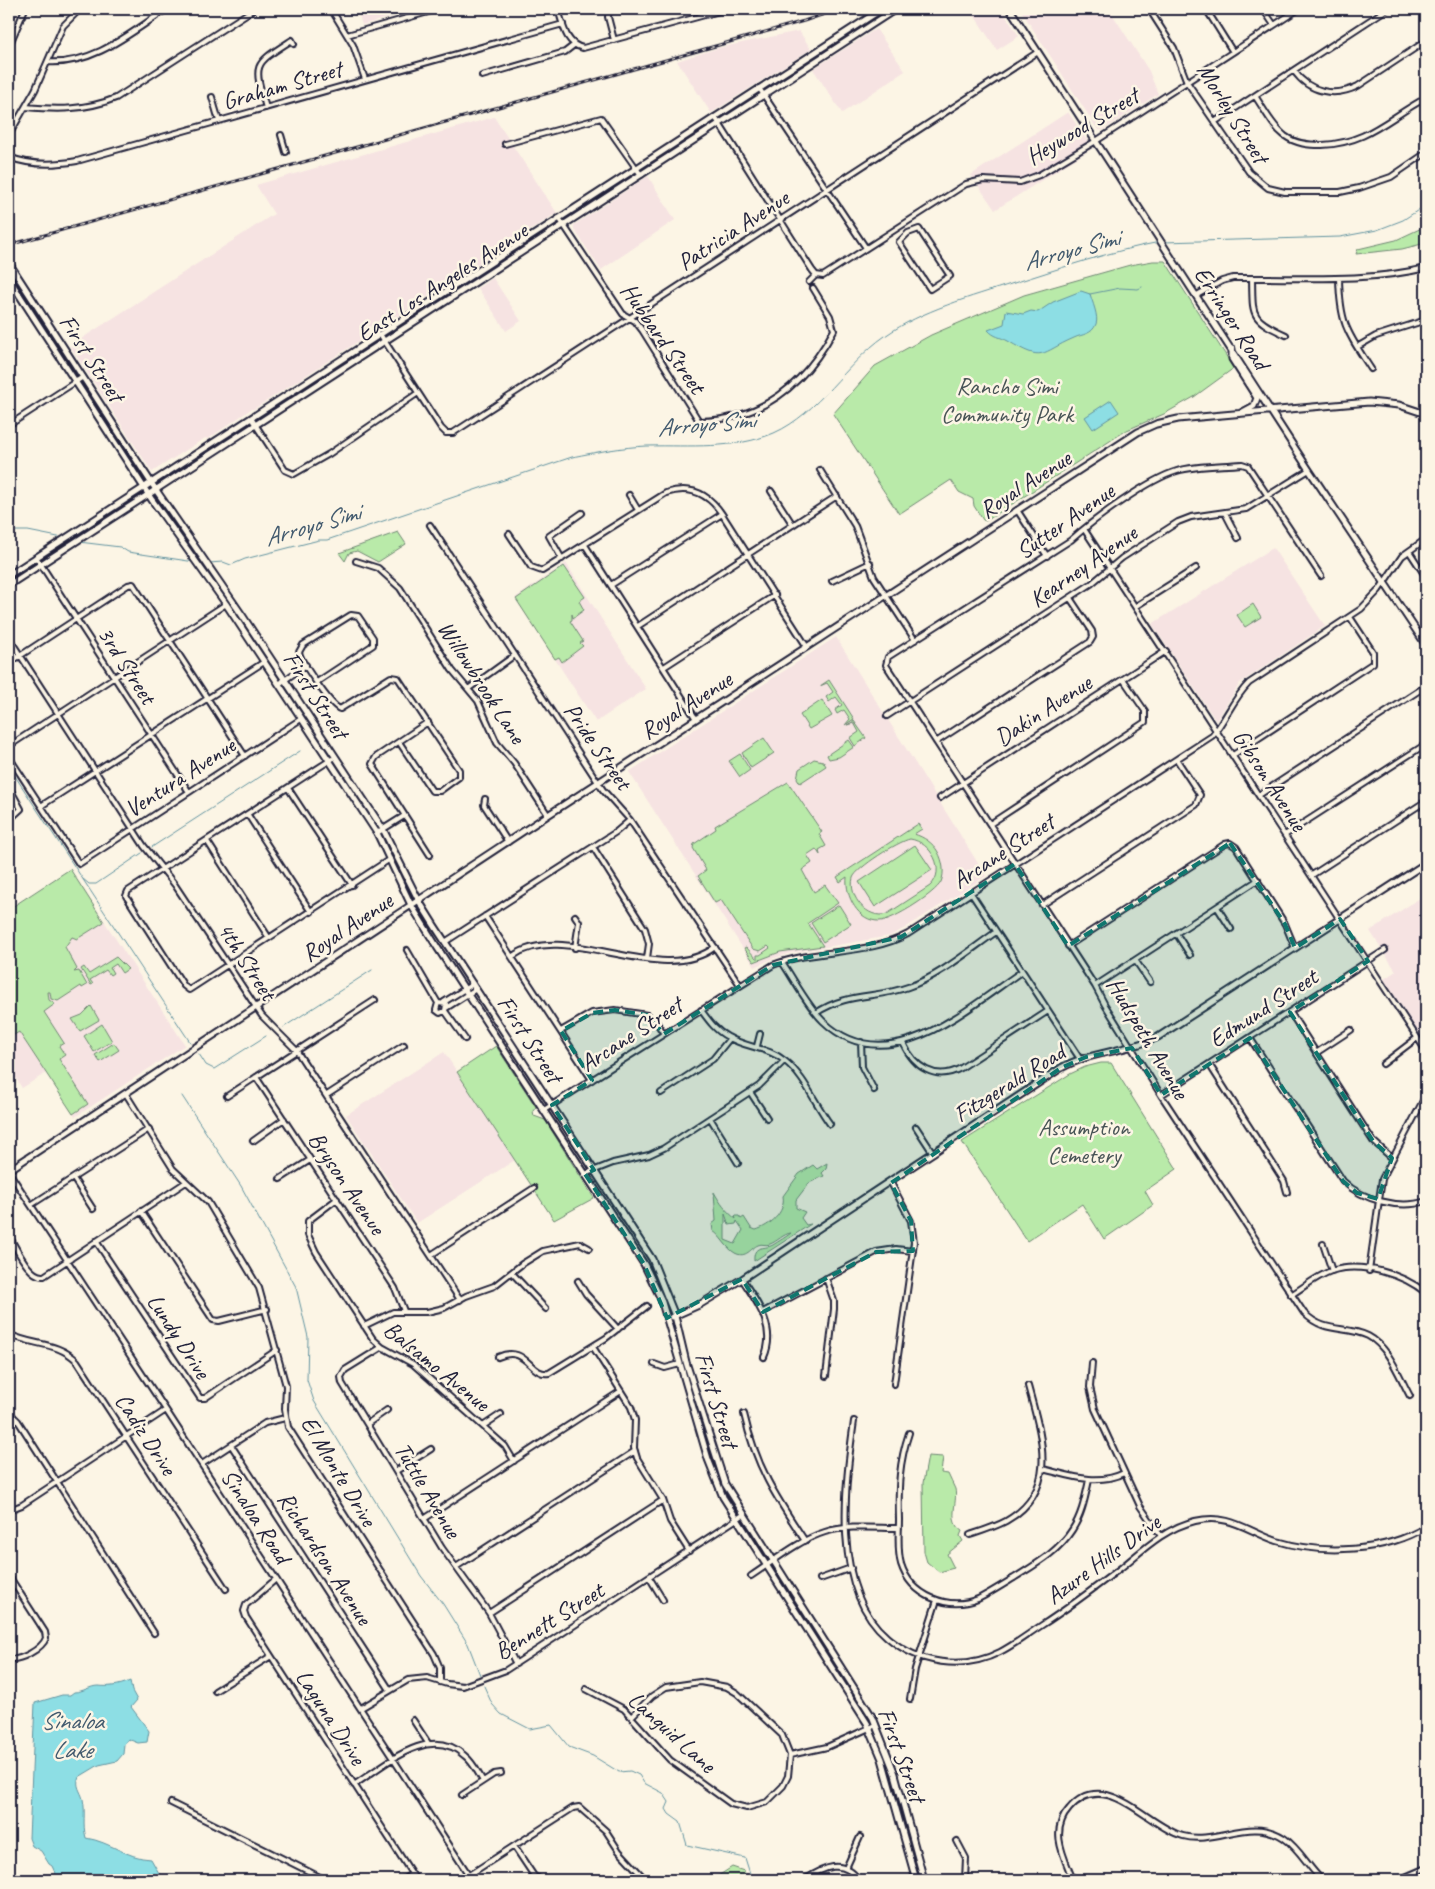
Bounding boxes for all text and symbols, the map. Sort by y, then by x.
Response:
street label: Graham Street [219,53,348,116]
street label: Morley Street [1190,57,1277,171]
street label: Heywood Street [1020,79,1146,171]
street label: Patricia Avenue [672,182,796,277]
street label: East Los Angeles Avenue [351,214,535,348]
water label: Arroyo Simi [1020,220,1129,278]
street label: Erringer Road [1188,261,1278,378]
street label: Hubbard Street [614,277,713,401]
street label: First Street [53,309,133,410]
park label: Rancho Simi Community Park [941,371,1075,429]
water label: Arroyo Simi [656,403,763,444]
street label: Royal Avenue [973,442,1078,525]
street label: Sutter Avenue [1010,475,1122,566]
water label: Arroyo Simi [261,494,370,554]
street label: Kearney Avenue [1023,517,1145,614]
street label: Willowbrook Lane [431,615,534,751]
street label: 3rd Street [91,621,164,711]
street label: First Street [277,646,357,747]
street label: Royal Avenue [634,663,739,746]
street label: Dakin Avenue [989,666,1099,752]
street label: Pride Street [557,697,640,797]
street label: Gibson Avenue [1226,723,1315,838]
street label: Ventura Avenue [119,729,243,824]
street label: Arcane Street [946,805,1062,895]
street label: Royal Avenue [296,884,400,968]
street label: 4th Street [211,916,284,1007]
street label: Edmund Street [1203,961,1325,1054]
street label: Hudspeth Avenue [1100,972,1197,1106]
street label: Arcane Street [574,988,690,1078]
street label: First Street [491,990,571,1091]
street label: Fitzgerald Road [948,1035,1073,1129]
park label: Assumption Cemetery [1038,1112,1131,1170]
street label: Bryson Avenue [302,1126,394,1242]
street label: Lundy Drive [140,1288,219,1386]
street label: Balsamo Avenue [378,1314,498,1419]
street label: First Street [688,1349,747,1454]
street label: Cadiz Drive [108,1387,185,1483]
street label: El Monte Drive [294,1410,385,1533]
street label: Tuttle Avenue [388,1437,469,1545]
street label: Sinaloa Road [214,1463,299,1572]
street label: Richardson Avenue [271,1486,380,1632]
street label: Azure Hills Drive [1040,1506,1168,1611]
street label: Bennett Street [489,1575,611,1666]
street label: Laguna Drive [289,1664,374,1772]
street label: Languid Lane [622,1685,724,1781]
street label: First Street [871,1704,934,1809]
water label: Sinaloa Lake [41,1705,105,1766]

